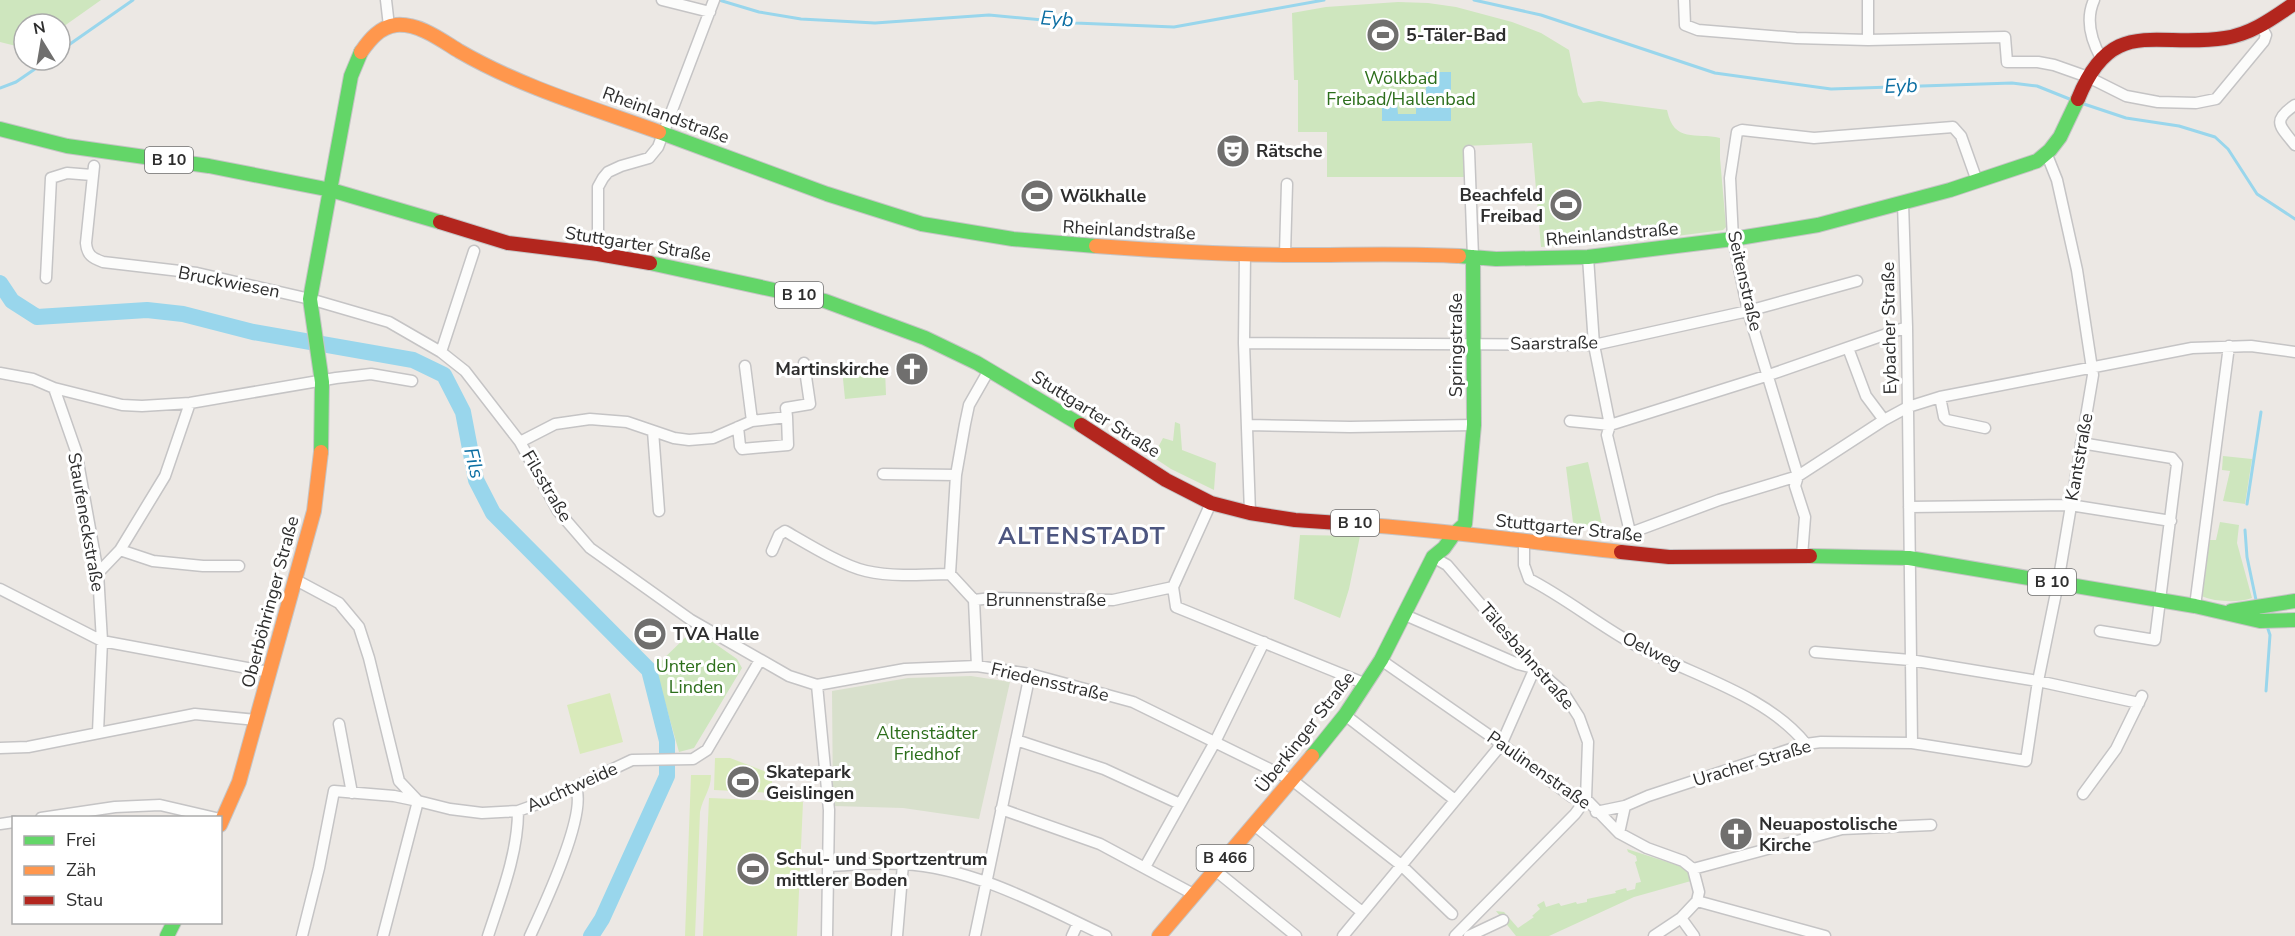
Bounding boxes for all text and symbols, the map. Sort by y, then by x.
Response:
water label: Eyb [1039,4,1075,34]
north arrow [12,12,72,72]
text: N [31,16,47,40]
sports icon: 5-Täler-Bad [1365,17,1401,53]
place label: 5-Täler-Bad [1406,23,1506,47]
park label: Wölkbad Freibad/Hallenbad [1326,66,1476,111]
water label: Eyb [1884,72,1918,100]
street label: Rheinlandstraße [599,81,733,149]
theatre icon: Rätsche [1215,133,1251,169]
place label: Rätsche [1256,139,1323,163]
road number: B 10 [145,147,193,173]
sports icon: Wölkhalle [1019,178,1055,214]
place label: Beachfeld Freibad [1459,183,1543,228]
place label: Wölkhalle [1060,184,1146,208]
sports icon: Beachfeld Freibad [1548,187,1584,223]
street label: Rheinlandstraße [1062,215,1196,245]
street label: Rheinlandstraße [1545,216,1679,252]
street label: Stuttgarter Straße [563,221,713,267]
street label: Seitenstraße [1722,228,1768,334]
street label: Bruckwiesen [176,260,282,304]
street label: Eybacher Straße [1876,261,1902,395]
road number: B 10 [775,282,823,308]
street label: Springstraße [1444,293,1468,397]
street label: Saarstraße [1510,330,1598,356]
church icon: Martinskirche [894,351,930,387]
place label: Martinskirche [775,357,889,381]
street label: Stuttgarter Straße [1027,365,1165,463]
street label: Kantstraße [2059,411,2099,503]
water label: Fils [457,445,491,481]
street label: Filsstraße [516,446,578,526]
street label: Staufeneckstraße [62,451,110,593]
street label: Stuttgarter Straße [1494,508,1644,548]
road number: B 10 [1331,510,1379,536]
street label: Oberböhringer Straße [236,513,304,691]
district label: ALTENSTADT [998,520,1166,552]
road number: B 10 [2028,569,2076,595]
street label: Brunnenstraße [986,588,1106,612]
street label: Tälesbahnstraße [1474,597,1580,715]
sports icon: TVA Halle [632,616,668,652]
place label: TVA Halle [673,622,760,646]
street label: Oelweg [1618,626,1686,676]
park label: Unter den Linden [656,654,736,699]
street label: Friedensstraße [989,657,1111,707]
street label: Überkinger Straße [1250,666,1360,798]
park label: Altenstädter Friedhof [876,721,978,766]
street label: Paulinenstraße [1482,725,1596,815]
street label: Uracher Straße [1690,734,1814,792]
street label: Auchtweide [523,756,621,818]
place label: Skatepark Geislingen [766,760,854,805]
sports icon: Skatepark Geislingen [725,764,761,800]
place label: Neuapostolische Kirche [1759,812,1898,857]
legend [12,816,222,924]
church icon: Neuapostolische Kirche [1718,816,1754,852]
text: Frei [66,828,96,852]
road number: B 466 [1196,845,1254,871]
place label: Schul- und Sportzentrum mittlerer Boden [776,847,988,892]
sports icon: Schul- und Sportzentrum mittlerer Boden [735,851,771,887]
text: Zäh [66,858,96,882]
text: Stau [66,888,103,912]

